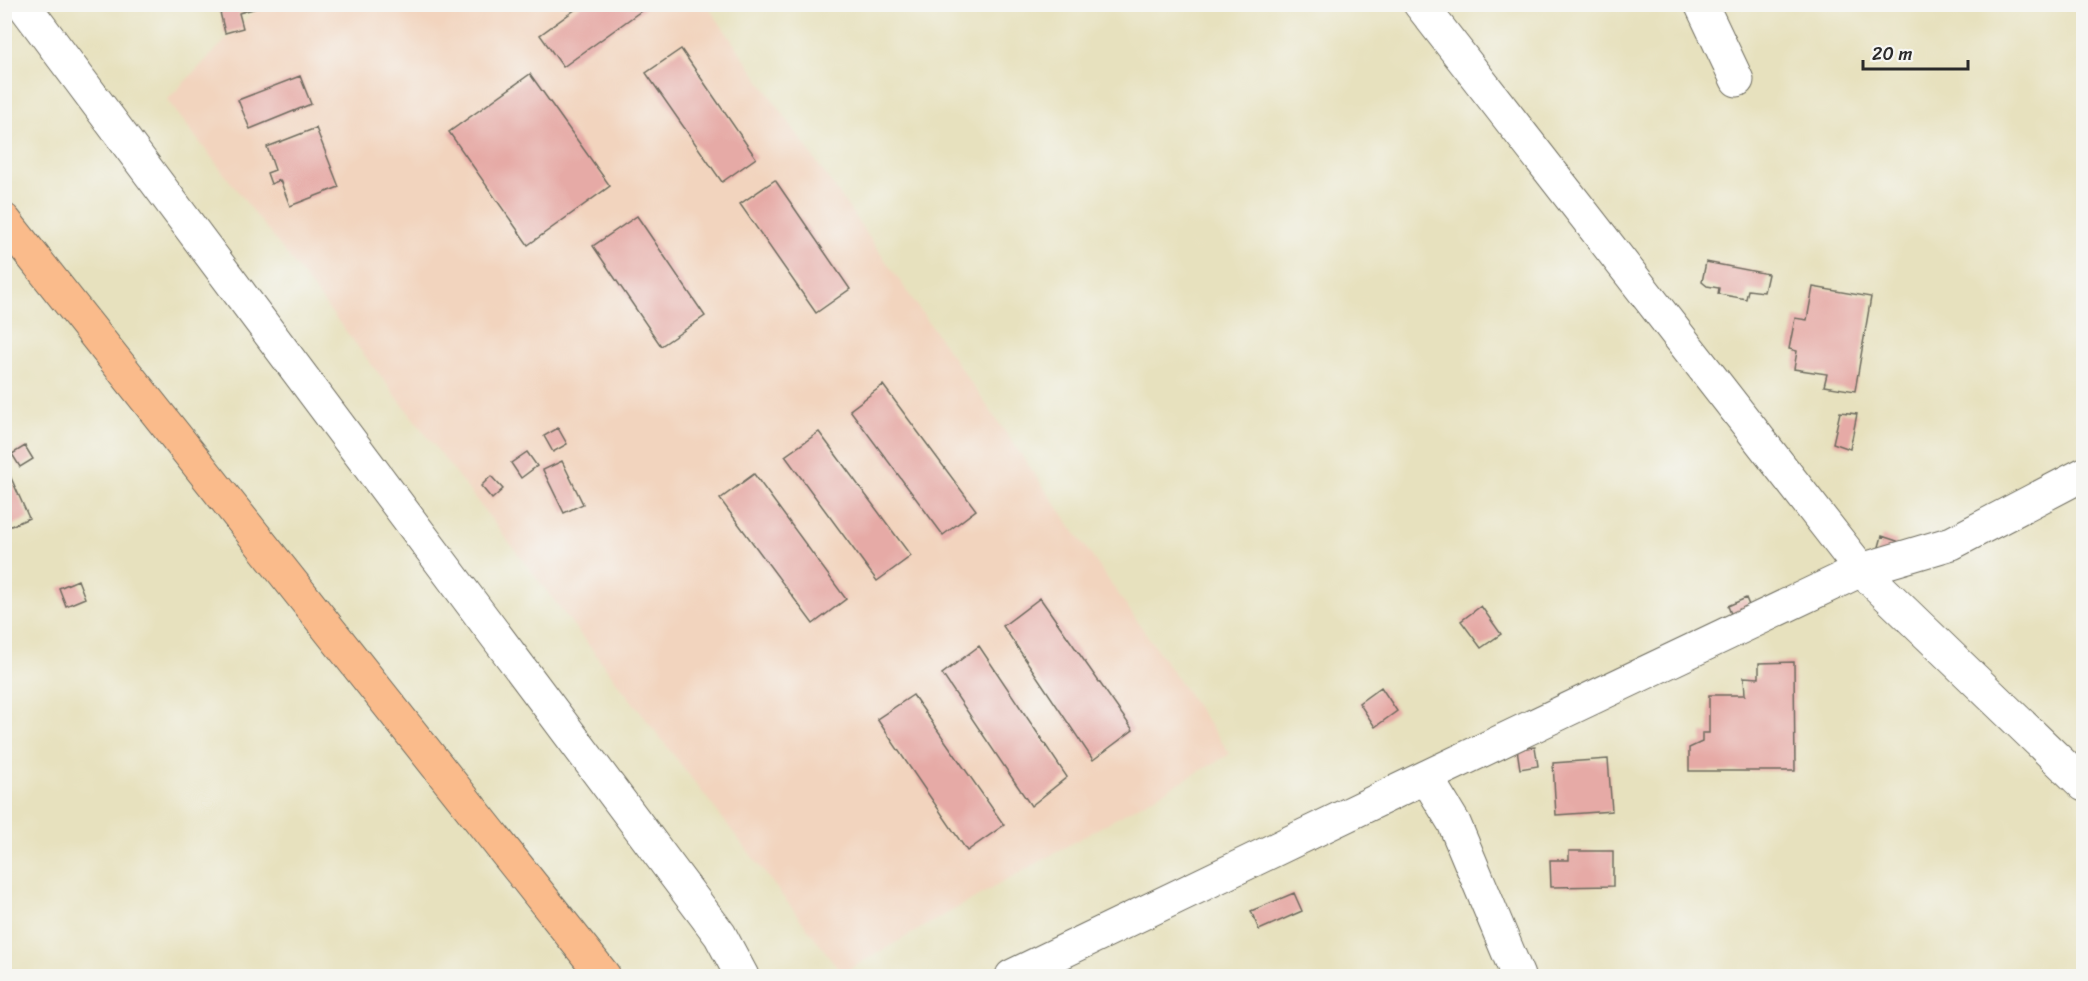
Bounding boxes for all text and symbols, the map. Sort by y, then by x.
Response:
scale bar [1863,33,1968,71]
text: 20 m [1872,38,1912,70]

